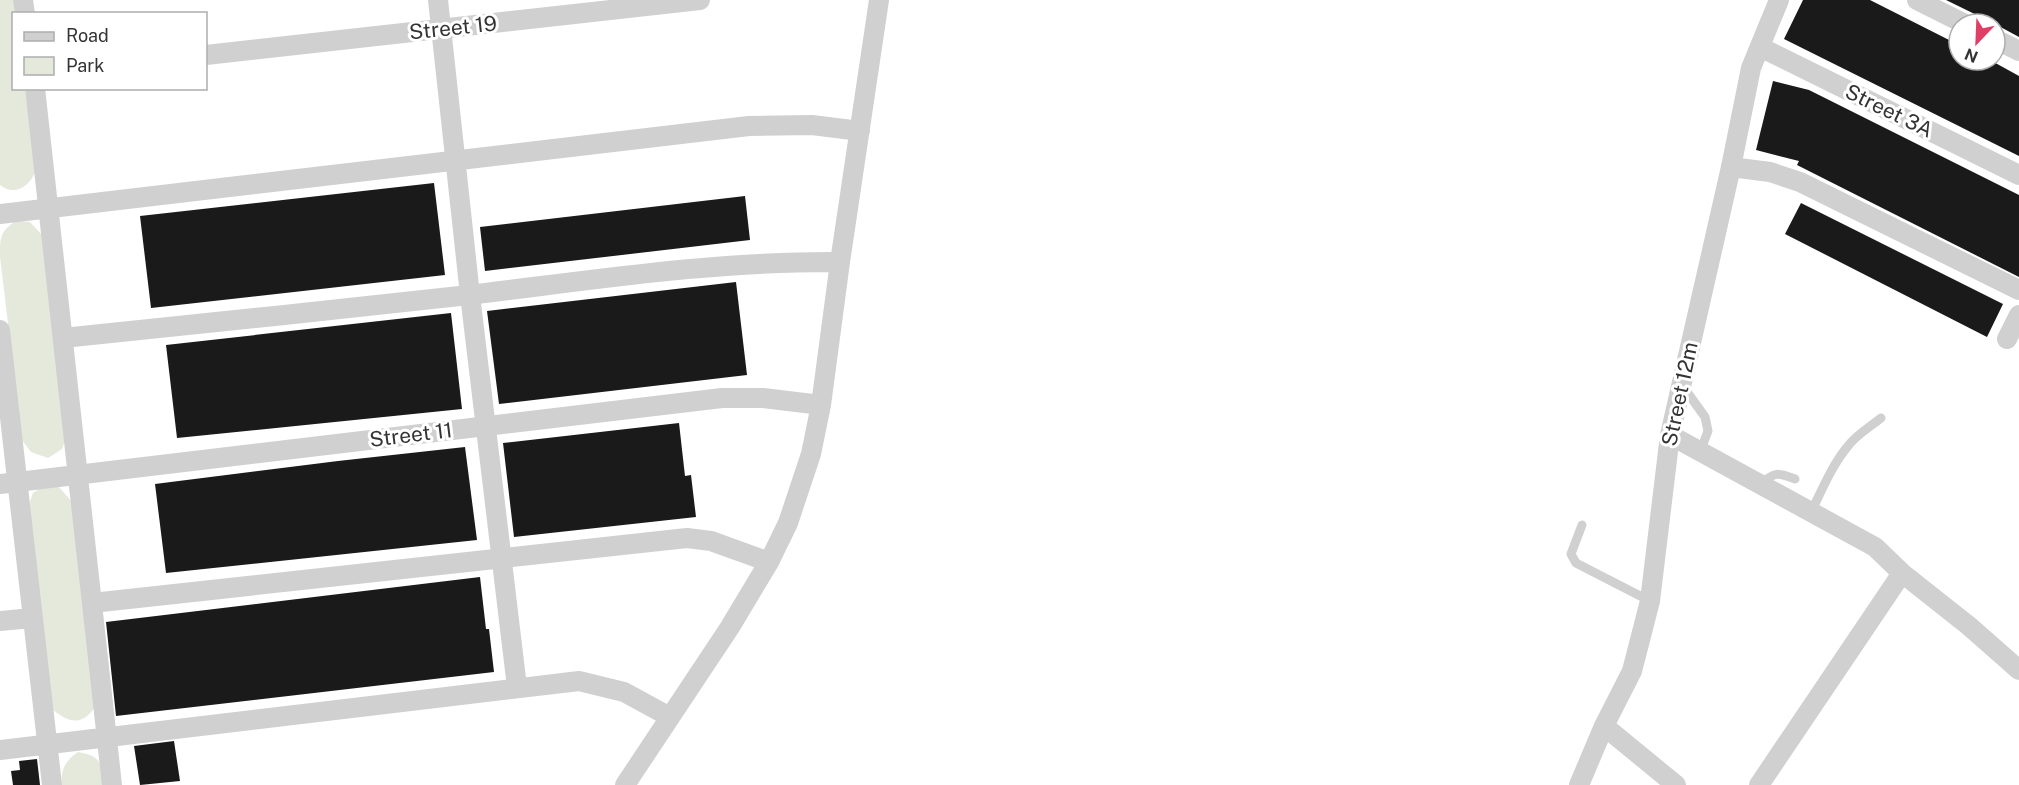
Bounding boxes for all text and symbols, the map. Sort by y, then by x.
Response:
street label: Street 19 [408,10,498,45]
legend [12,12,207,90]
north arrow [1947,12,2007,72]
text: Road [66,25,109,46]
text: N [1962,44,1981,67]
text: Park [66,55,104,76]
street label: Street 3A [1841,79,1937,143]
street label: Street 12m [1656,340,1703,448]
street label: Street 11 [368,417,454,452]

